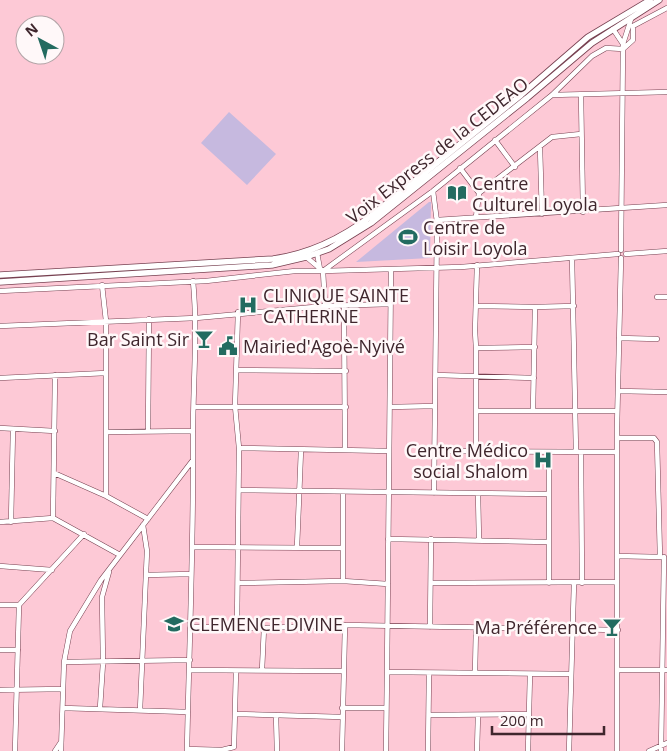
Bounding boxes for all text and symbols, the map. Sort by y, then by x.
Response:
north arrow [15,15,65,65]
text: N [21,19,42,41]
street label: Voix Express de la CEDEAO [341,71,533,229]
place label: Centre Culturel Loyola [472,171,598,216]
library icon: Centre Culturel Loyola [446,182,468,204]
place label: Centre de Loisir Loyola [423,215,528,260]
sports icon: Centre de Loisir Loyola [397,226,419,248]
place label: CLINIQUE SAINTE CATHERINE [263,283,409,328]
hospital icon: CLINIQUE SAINTE CATHERINE [237,294,259,316]
place label: Bar Saint Sir [87,327,190,351]
bar icon: Bar Saint Sir [193,328,215,350]
place label: Mairied'Agoè-Nyivé [243,334,405,358]
public building icon: Mairied'Agoè-Nyivé [217,335,239,357]
place label: Centre Médico social Shalom [406,438,528,483]
hospital icon: Centre Médico social Shalom [532,449,554,471]
place label: CLEMENCE DIVINE [189,612,343,636]
school or university icon: CLEMENCE DIVINE [163,613,185,635]
place label: Ma Préférence [474,615,597,639]
bar icon: Ma Préférence [601,616,623,638]
scale bar [492,704,604,736]
text: 200 m [500,710,544,730]

